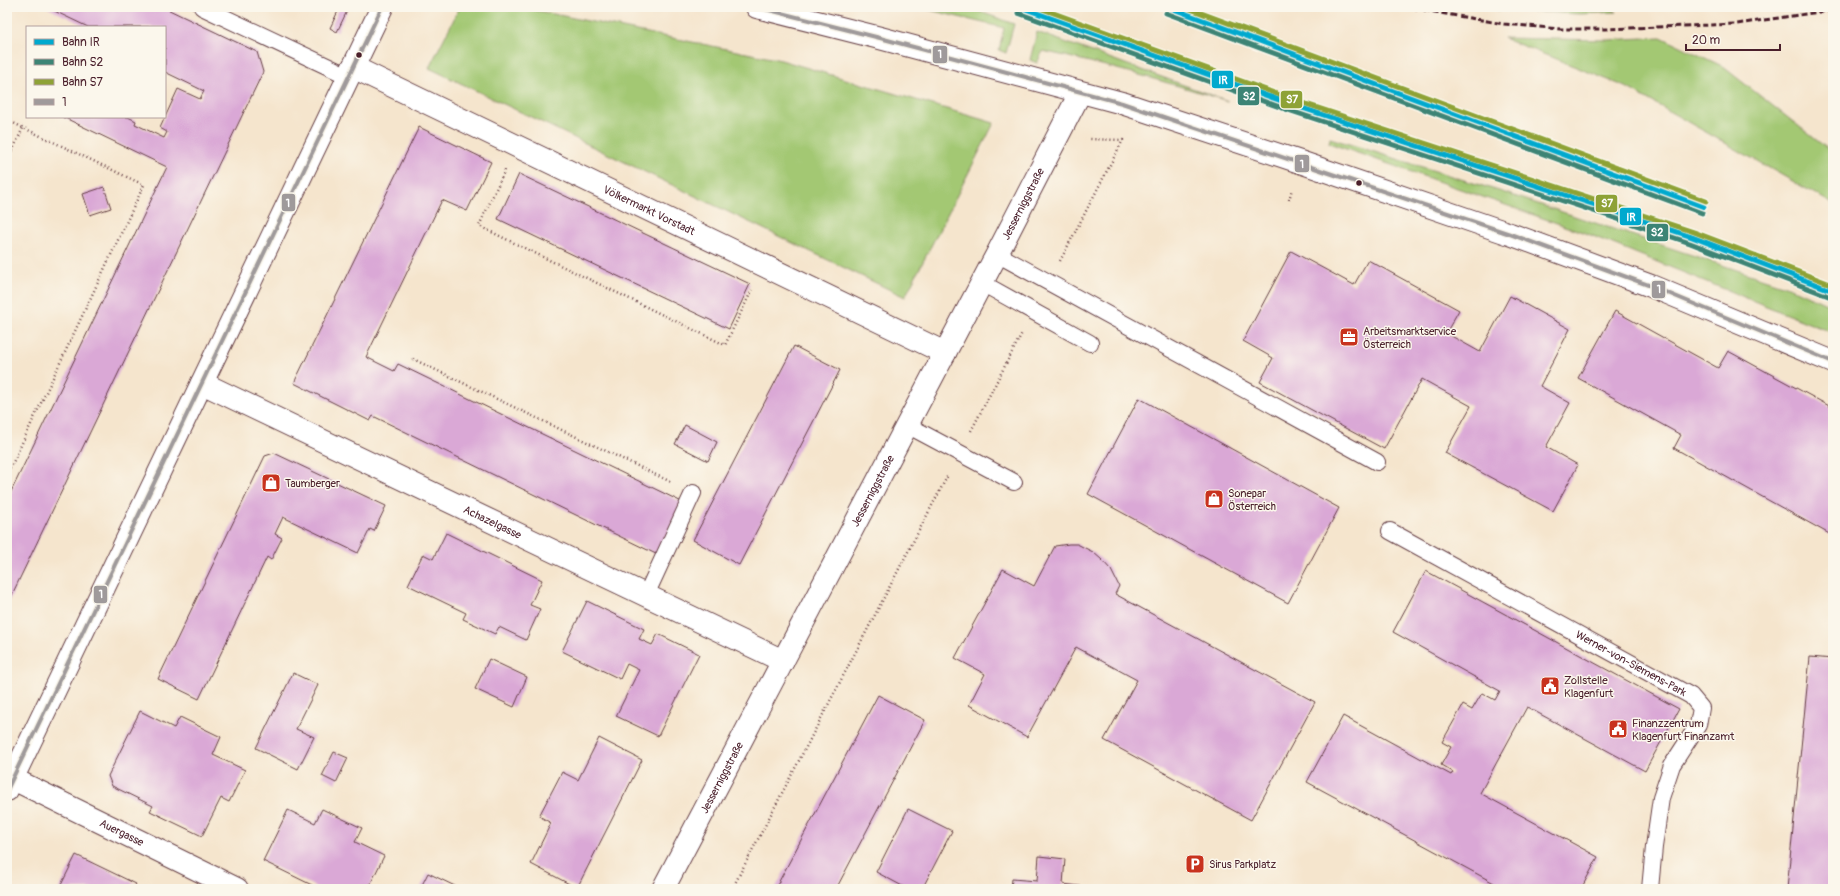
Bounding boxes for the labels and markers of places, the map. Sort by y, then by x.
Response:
unlabelled marker [354,50,364,60]
unlabelled marker [1354,178,1364,188]
place label: Arbeitsmarktservice Österreich [1363,325,1457,351]
office icon: Arbeitsmarktservice Österreich [1338,326,1360,348]
shop icon: Taumberger [260,472,282,494]
place label: Taumberger [285,477,340,490]
place label: Sonepar Österreich [1228,487,1276,513]
shop icon: Sonepar Österreich [1203,488,1225,510]
place label: Zollstelle Klagenfurt [1564,674,1614,700]
public building icon: Zollstelle Klagenfurt [1539,675,1561,697]
place label: Finanzzentrum Klagenfurt Finanzamt [1632,717,1735,743]
public building icon: Finanzzentrum Klagenfurt Finanzamt [1607,718,1629,740]
parking icon: Sirus Parkplatz [1184,853,1206,875]
place label: Sirus Parkplatz [1209,858,1276,871]

